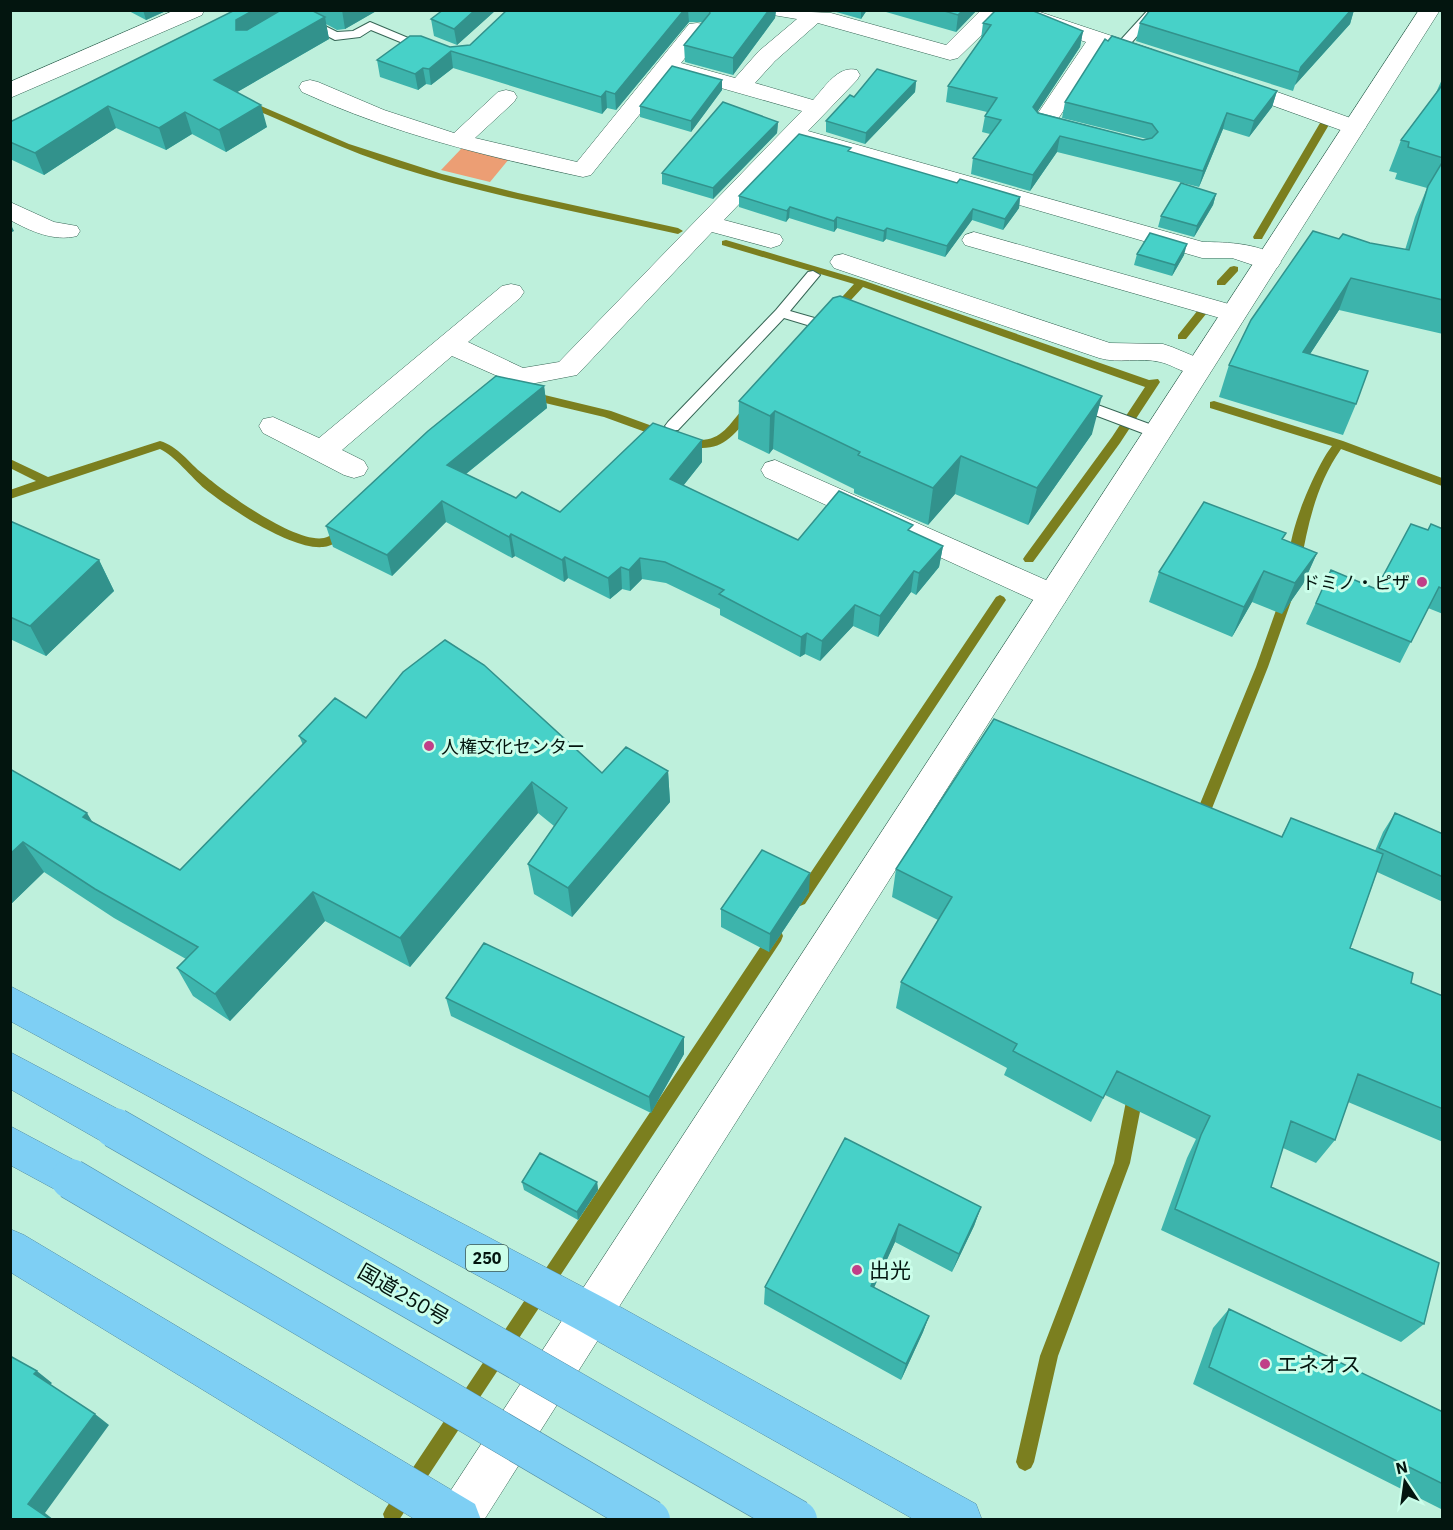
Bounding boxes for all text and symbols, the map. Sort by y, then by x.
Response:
place label: ドミノ・ピザ [1302,571,1410,594]
marker: ドミノ・ピザ [1415,575,1429,589]
place label: 人権文化センター [441,735,585,758]
marker: 人権文化センター [422,739,436,753]
road number: 250 [466,1245,508,1271]
place label: 出光 [869,1256,911,1284]
street label: 国道250号 [353,1257,455,1331]
marker: 出光 [850,1263,864,1277]
place label: エネオス [1277,1350,1361,1378]
marker: エネオス [1258,1357,1272,1371]
north arrow [1375,1452,1435,1512]
text: N [1394,1456,1410,1478]

